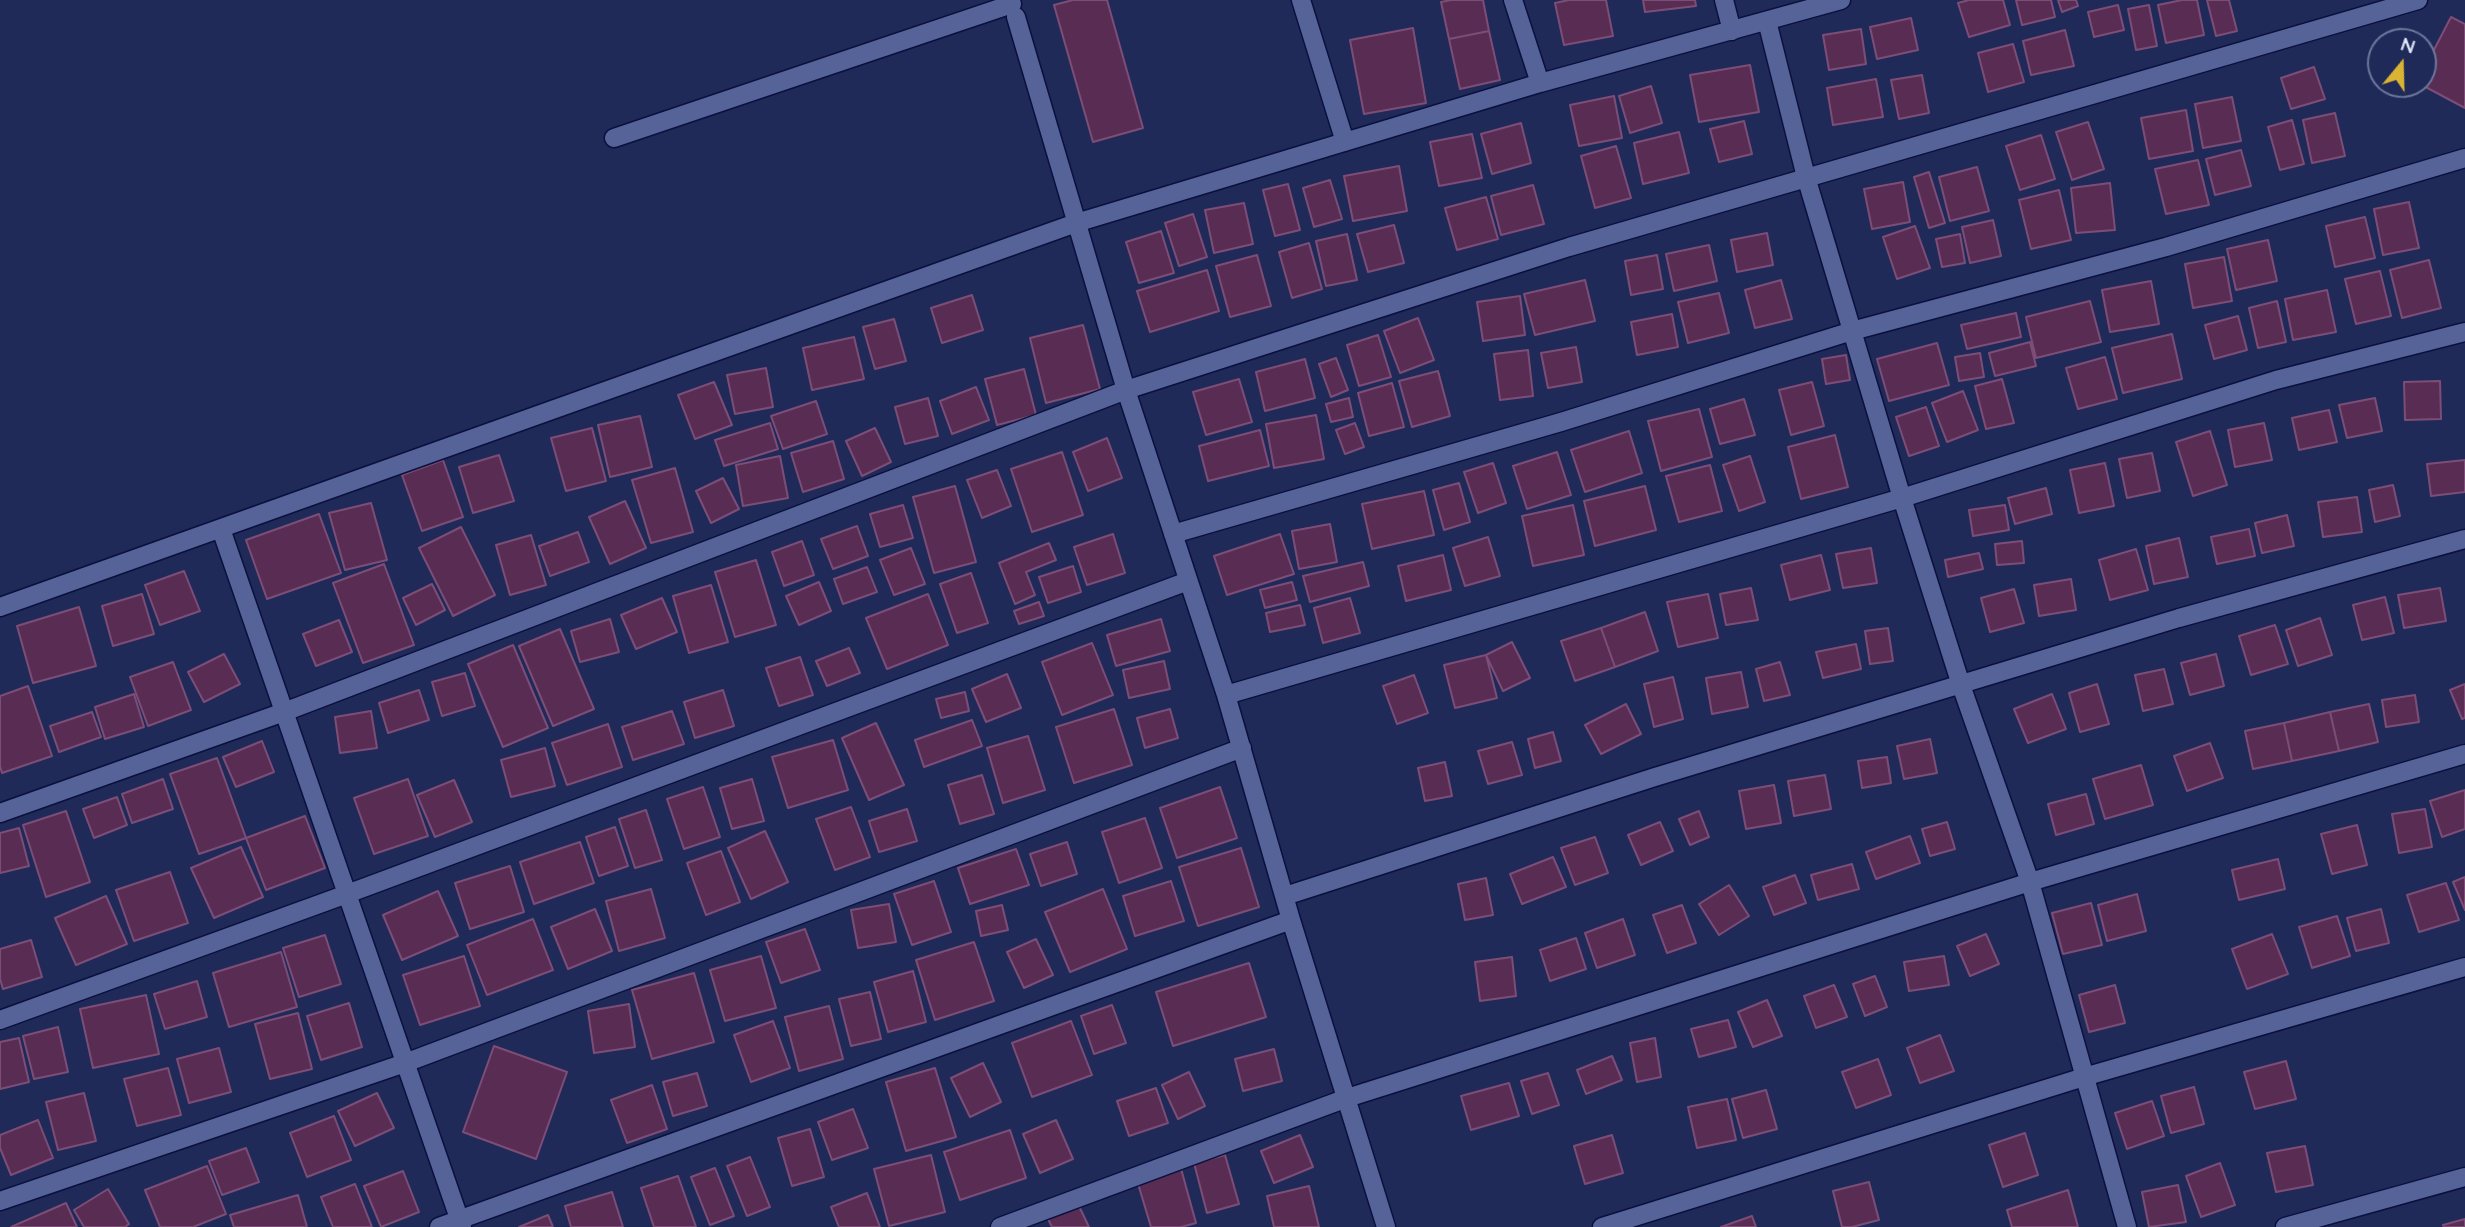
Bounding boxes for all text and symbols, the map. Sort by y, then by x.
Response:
north arrow [2367,28,2437,98]
text: N [2398,31,2419,59]

